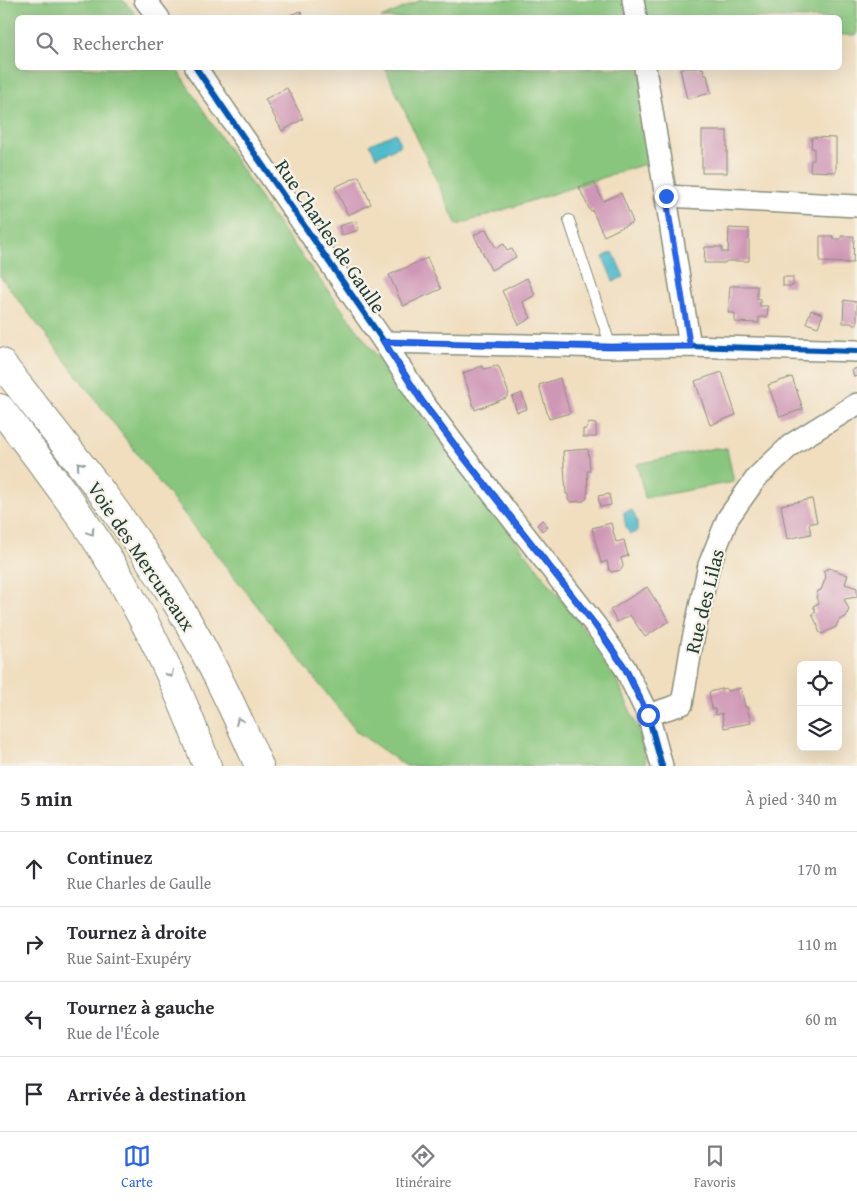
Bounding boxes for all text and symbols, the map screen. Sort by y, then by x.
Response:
search box [15,15,842,70]
icon: search [33,29,61,57]
text: Rechercher [73,29,164,57]
street label: Rue Charles de Gaulle [269,153,393,319]
route end [655,185,678,208]
one-way arrow [78,462,86,471]
street label: Voie des Mercureaux [81,475,203,637]
one-way arrow [85,526,94,536]
street label: Rue des Lilas [677,546,731,656]
map controls [797,661,842,751]
button: locate [797,661,842,706]
one-way arrow [163,669,174,678]
route start [637,704,660,727]
button: layers [797,706,842,751]
one-way arrow [235,717,245,726]
text: 5 min [20,783,72,814]
text: À pied · 340 m [745,787,837,811]
text: Continuez [67,843,153,871]
icon: ahead [20,855,48,883]
text: 170 m [797,857,837,881]
text: Rue Charles de Gaulle [67,871,211,895]
text: Tournez à droite [67,918,207,946]
icon: right [20,930,48,958]
text: 110 m [797,932,837,956]
text: Rue Saint-Exupéry [67,946,192,970]
text: Tournez à gauche [67,993,215,1021]
icon: left [20,1005,48,1033]
text: 60 m [805,1007,837,1031]
text: Rue de l'École [67,1021,159,1045]
icon: arrive [20,1080,48,1108]
text: Arrivée à destination [67,1080,246,1108]
tab: Carte [121,1142,153,1192]
tab: Itinéraire [395,1142,451,1192]
tab: Favoris [694,1142,736,1192]

